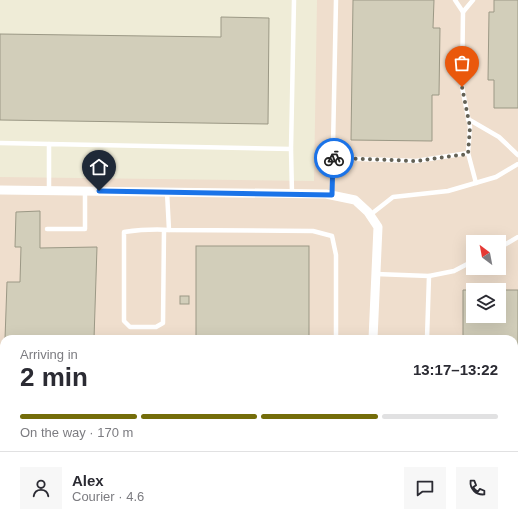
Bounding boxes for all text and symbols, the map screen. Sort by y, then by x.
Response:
pin [445,46,479,87]
icon: bag [451,52,473,74]
courier [314,138,354,178]
icon: bike [323,147,345,169]
pin [82,150,116,191]
icon: home [88,156,110,178]
north arrow [466,235,506,275]
map controls [466,235,506,323]
button: layers [466,283,506,323]
text: Arriving in [20,347,78,362]
text: 13:17–13:22 [413,361,498,378]
text: 2 min [20,362,88,392]
text: On the way · 170 m [20,425,133,440]
button: person [20,467,62,509]
button: chat [404,467,446,509]
button: phone [456,467,498,509]
text: Alex [72,472,104,489]
text: Courier · 4.6 [72,489,144,504]

